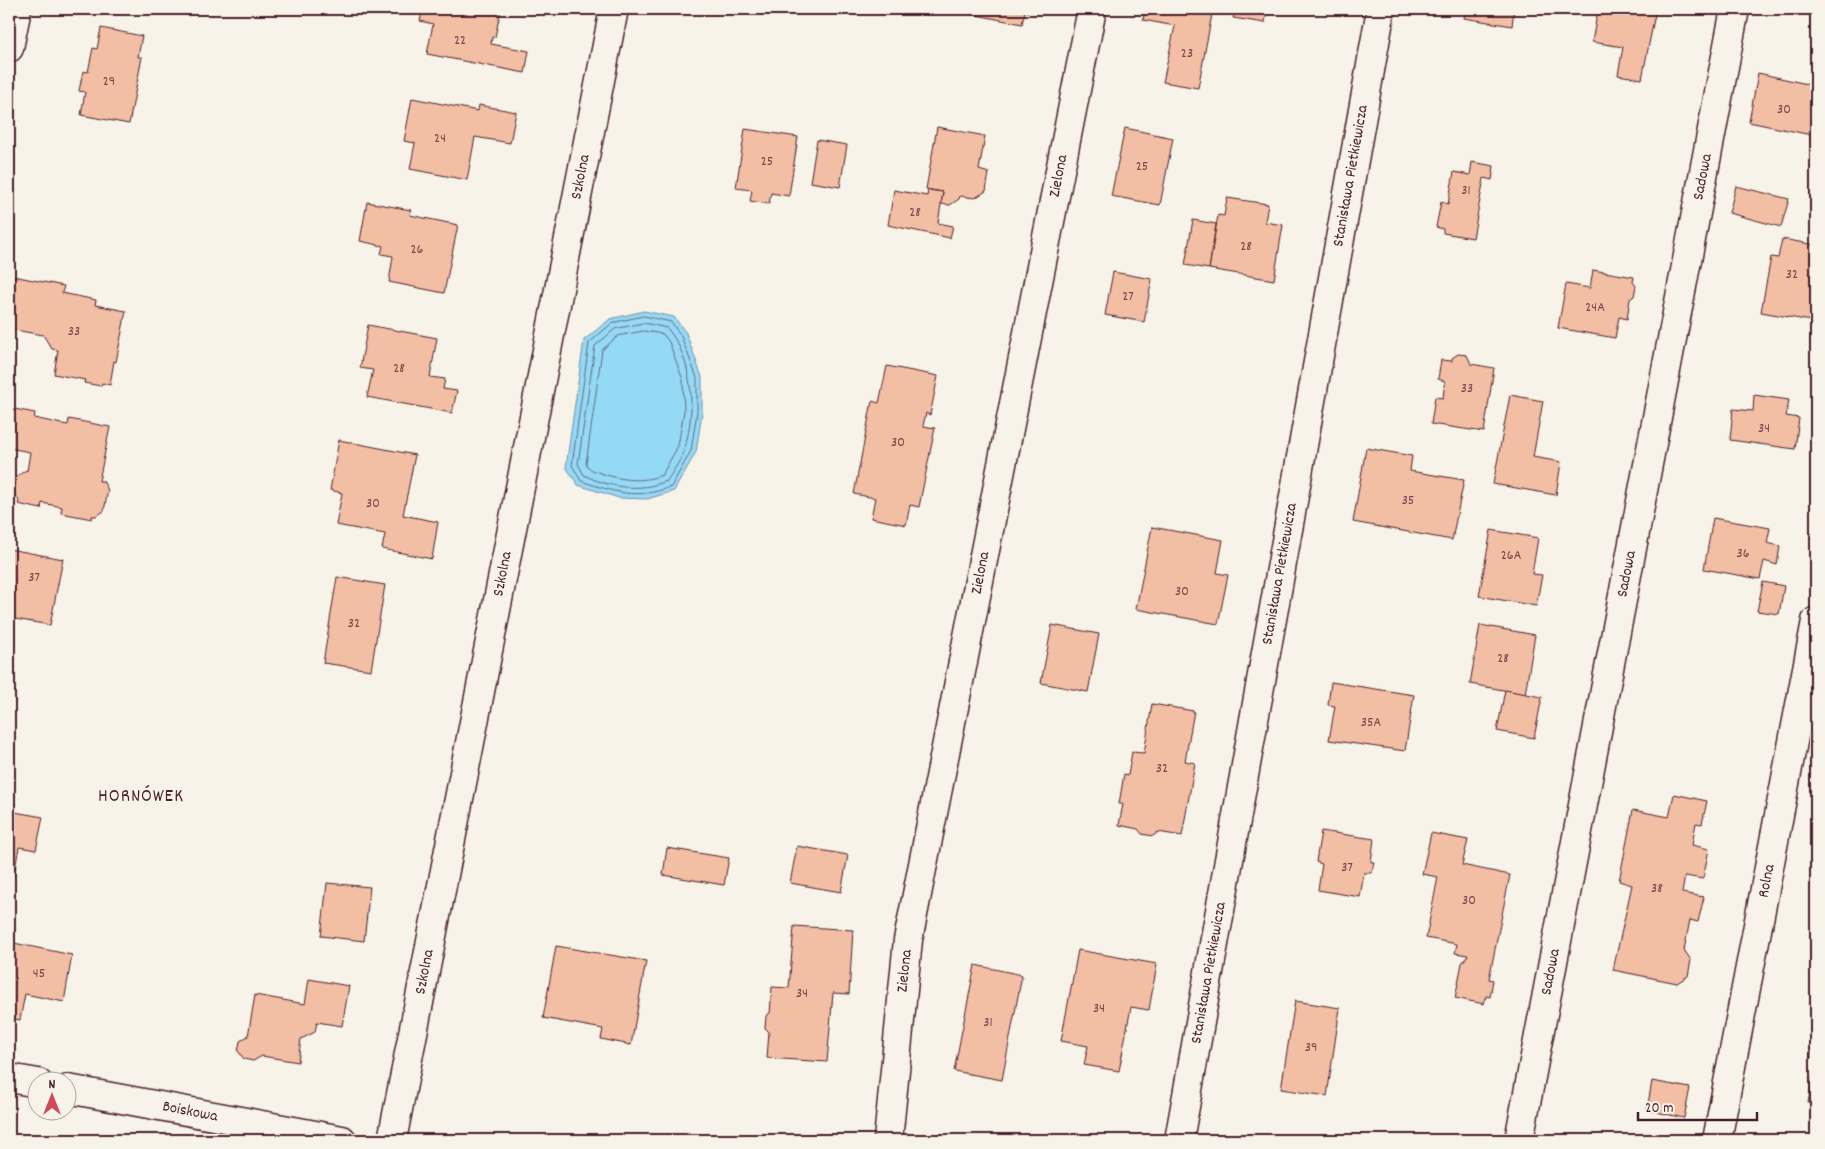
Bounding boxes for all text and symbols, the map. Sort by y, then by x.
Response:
house number: 22 [454,31,466,51]
house number: 23 [1181,44,1193,64]
house number: 29 [103,72,115,92]
house number: 30 [1777,100,1791,120]
street label: Stanisława Pietkiewicza [1327,103,1375,249]
house number: 24 [434,129,446,149]
street label: Sadowa [1687,151,1719,202]
street label: Szkolna [565,152,597,202]
house number: 25 [761,152,773,172]
street label: Zielona [1044,152,1074,199]
house number: 25 [1136,157,1148,177]
house number: 31 [1461,181,1471,201]
house number: 28 [909,203,921,223]
house number: 28 [1240,237,1252,257]
house number: 26 [411,240,424,260]
house number: 32 [1786,265,1798,285]
house number: 27 [1122,287,1134,307]
house number: 24A [1585,298,1605,318]
house number: 33 [68,322,80,342]
house number: 28 [393,359,405,379]
house number: 33 [1461,379,1473,399]
house number: 34 [1758,419,1770,439]
house number: 30 [891,433,905,453]
house number: 35 [1402,491,1414,511]
house number: 30 [366,494,380,514]
street label: Stanisława Pietkiewicza [1256,501,1304,647]
house number: 36 [1736,544,1750,564]
house number: 26A [1501,546,1522,566]
street label: Sadowa [1611,548,1643,599]
street label: Szkolna [487,549,519,599]
street label: Zielona [966,549,996,596]
house number: 37 [28,568,40,588]
house number: 30 [1175,582,1189,602]
house number: 32 [348,614,360,634]
house number: 28 [1497,649,1509,669]
house number: 35A [1361,713,1382,733]
house number: 32 [1156,759,1168,779]
district label: HORNÓWEK [98,784,184,811]
house number: 37 [1341,858,1353,878]
street label: Rolna [1753,862,1782,900]
house number: 38 [1651,879,1663,899]
house number: 30 [1462,891,1476,911]
street label: Stanisława Pietkiewicza [1185,900,1233,1046]
street label: Sadowa [1535,946,1567,997]
street label: Szkolna [409,947,441,997]
street label: Zielona [891,948,919,994]
house number: 45 [33,964,45,984]
house number: 34 [796,984,808,1004]
house number: 34 [1093,999,1105,1019]
house number: 31 [983,1013,993,1033]
house number: 39 [1305,1038,1317,1058]
north arrow [28,1072,78,1122]
text: N [49,1075,56,1095]
scale bar [1638,1089,1756,1121]
street label: Boiskowa [160,1095,220,1129]
text: 20 m [1645,1098,1673,1120]

